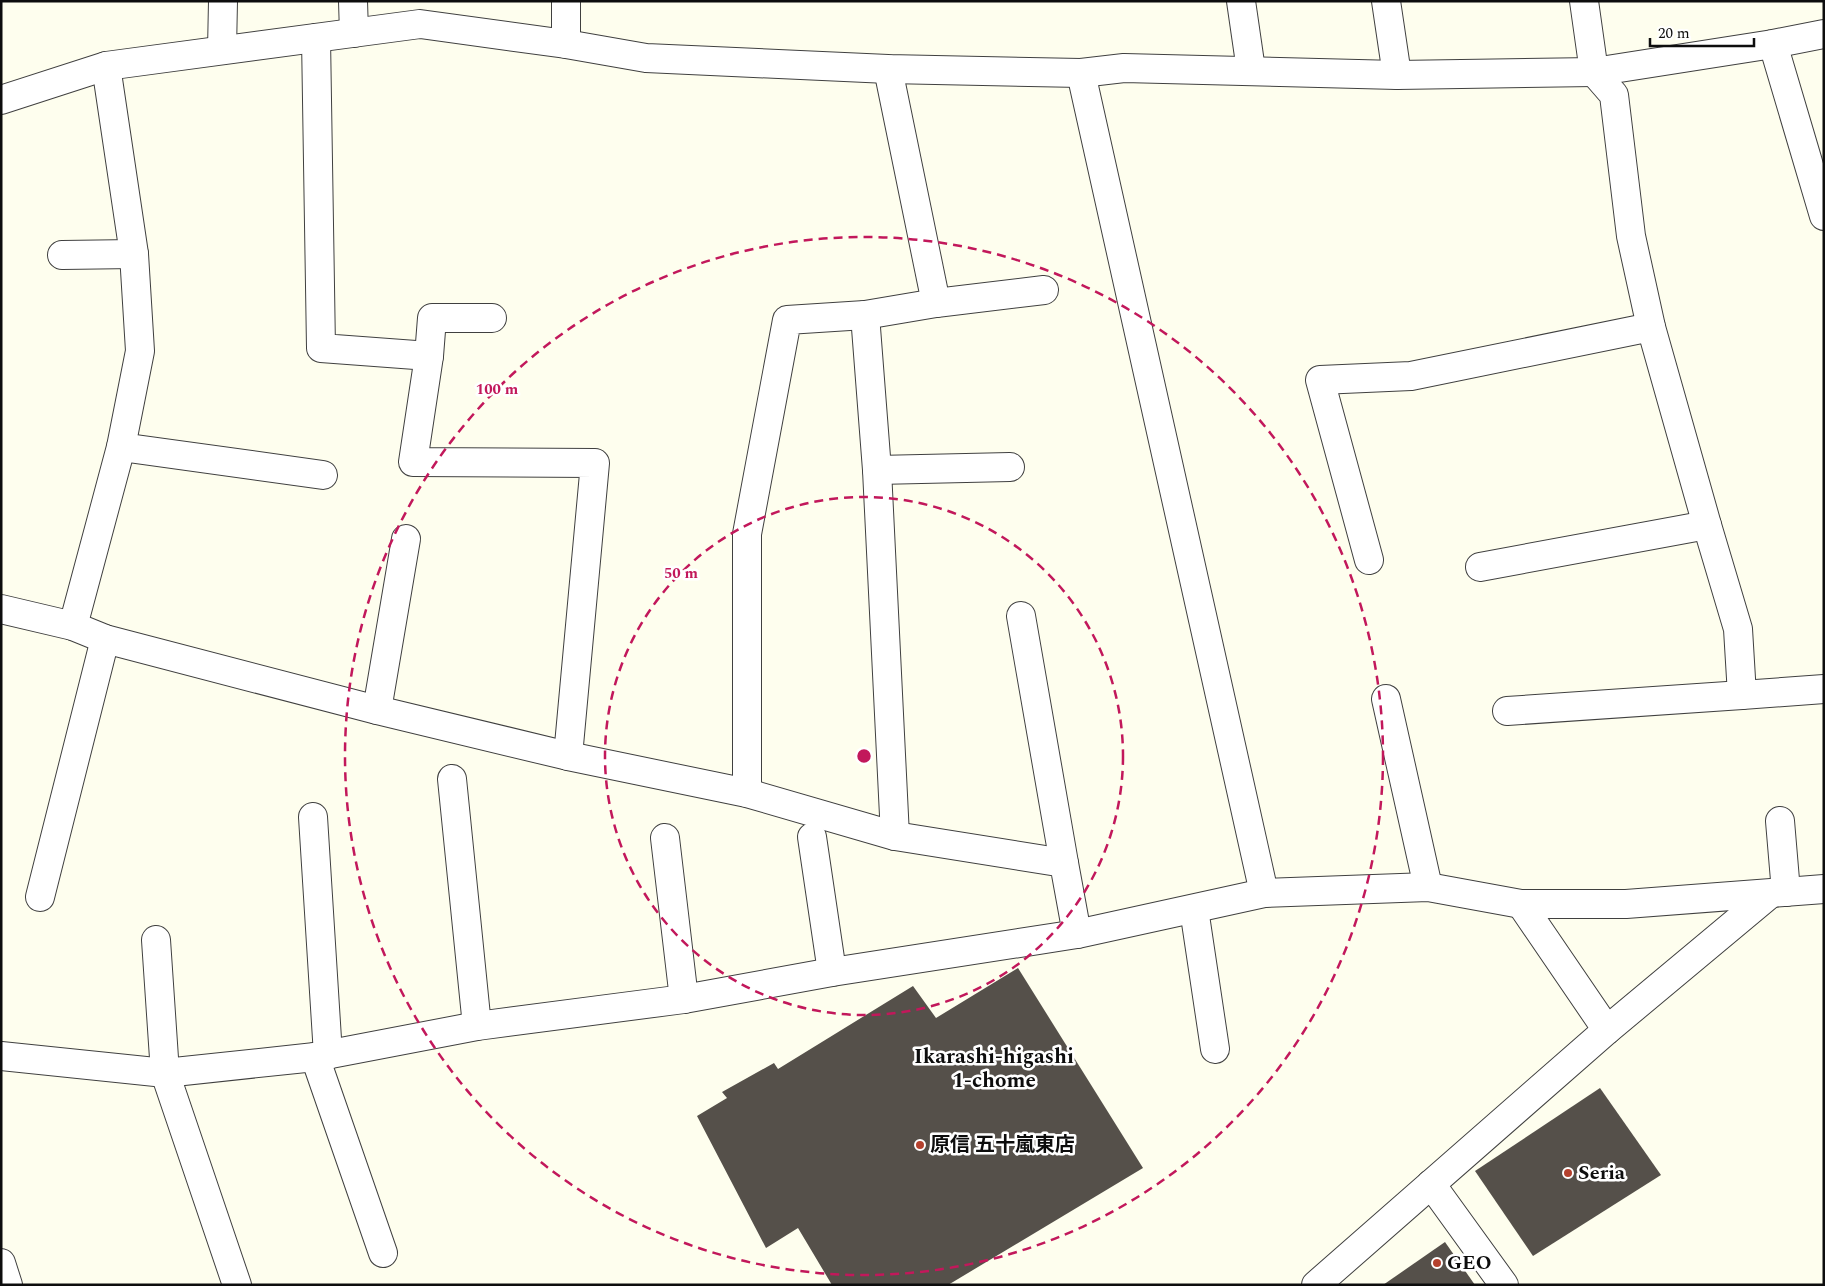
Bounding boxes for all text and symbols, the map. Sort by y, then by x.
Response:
scale bar [1650,15,1754,47]
text: 20 m [1658,22,1690,45]
text: 100 m [476,378,519,401]
text: 50 m [664,562,699,585]
centre of rings [855,747,873,765]
district label: Ikarashi-higashi 1-chome [914,1041,1074,1097]
place label: 原信 五十嵐東店 [930,1130,1075,1160]
marker: 原信 五十嵐東店 [914,1139,926,1151]
place label: Seria [1578,1158,1626,1188]
marker: Seria [1562,1167,1574,1179]
place label: GEO [1447,1248,1492,1278]
marker: GEO [1431,1257,1443,1269]

